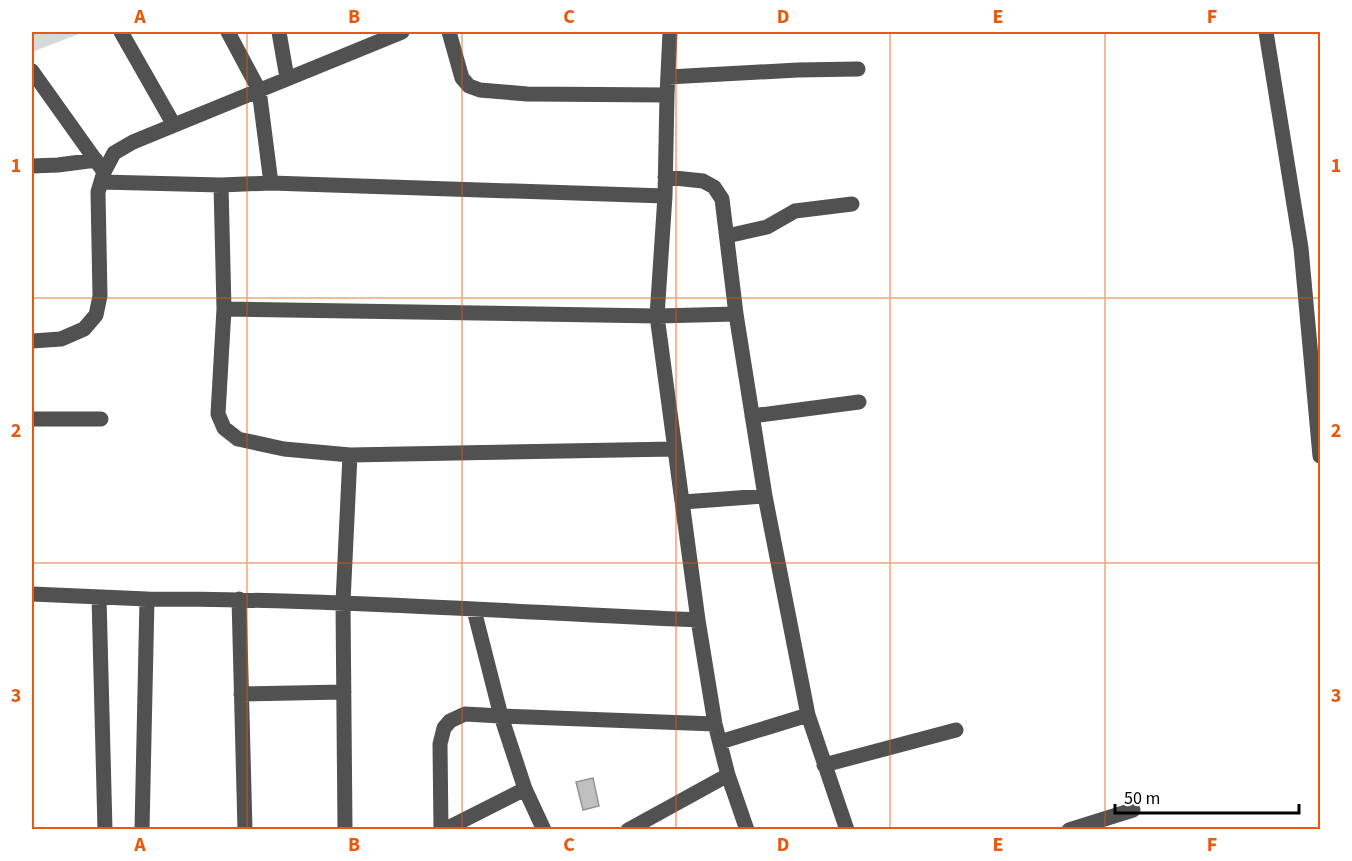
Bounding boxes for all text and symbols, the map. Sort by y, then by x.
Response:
text: A [133,3,146,31]
text: B [348,3,360,31]
text: C [563,3,575,31]
text: D [777,3,789,31]
text: E [993,3,1003,31]
text: F [1207,3,1217,31]
text: 1 [11,152,21,180]
text: 1 [1331,152,1341,180]
text: 2 [11,417,21,445]
text: 2 [1331,417,1341,445]
text: 3 [11,682,21,710]
text: 3 [1331,682,1341,710]
scale bar [1115,777,1300,815]
text: 50 m [1124,786,1160,811]
text: A [133,831,146,859]
text: B [348,831,360,859]
text: C [563,831,575,859]
text: D [777,831,789,859]
text: E [993,831,1003,859]
text: F [1207,831,1217,859]

